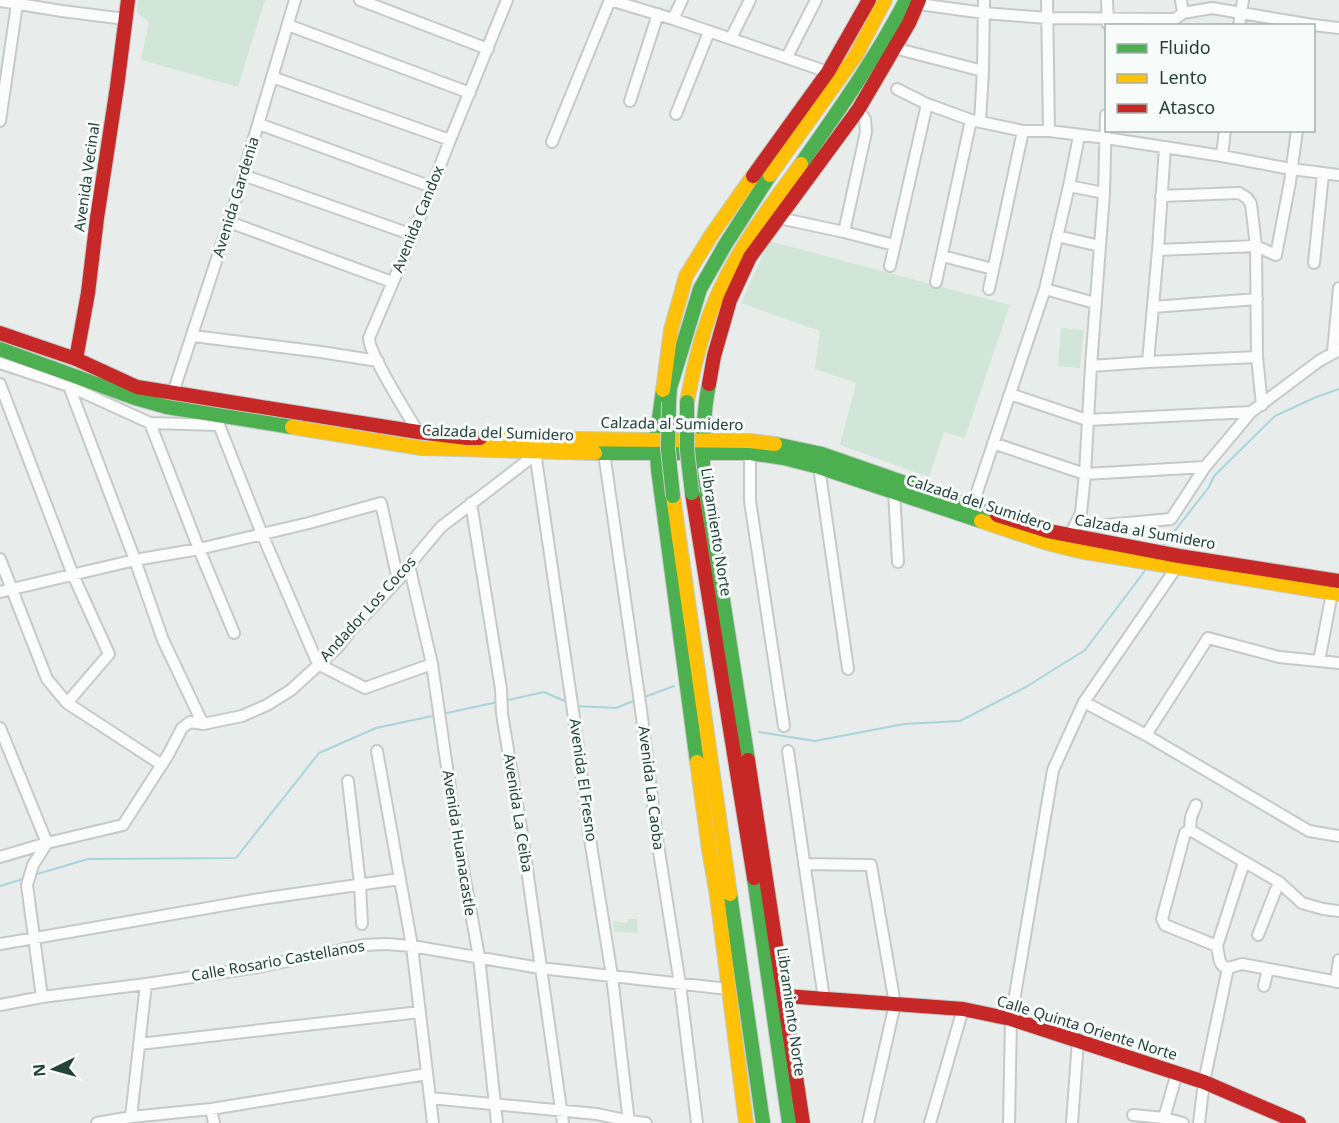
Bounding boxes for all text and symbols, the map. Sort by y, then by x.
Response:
legend [1105,24,1315,132]
text: Fluido [1159,35,1211,59]
text: Lento [1159,65,1207,89]
text: Atasco [1159,95,1215,119]
street label: Avenida Vecinal [68,121,104,233]
street label: Avenida Gardenia [207,134,263,259]
street label: Avenida Candox [387,162,448,275]
street label: Calzada al Sumidero [600,412,744,434]
street label: Calzada del Sumidero [422,419,574,445]
street label: Libramiento Norte [697,466,737,598]
street label: Calzada del Sumidero [904,469,1055,535]
street label: Calzada al Sumidero [1073,509,1217,553]
street label: Andador Los Cocos [315,552,420,665]
street label: Avenida El Fresno [565,717,603,843]
street label: Avenida La Caoba [634,725,670,851]
street label: Avenida La Ceiba [500,752,538,874]
street label: Avenida Huanacastle [439,768,481,917]
street label: Calle Rosario Castellanos [190,935,366,985]
street label: Libramiento Norte [773,946,811,1078]
street label: Calle Quinta Oriente Norte [995,990,1180,1064]
north arrow [24,1039,84,1099]
text: N [28,1063,51,1078]

